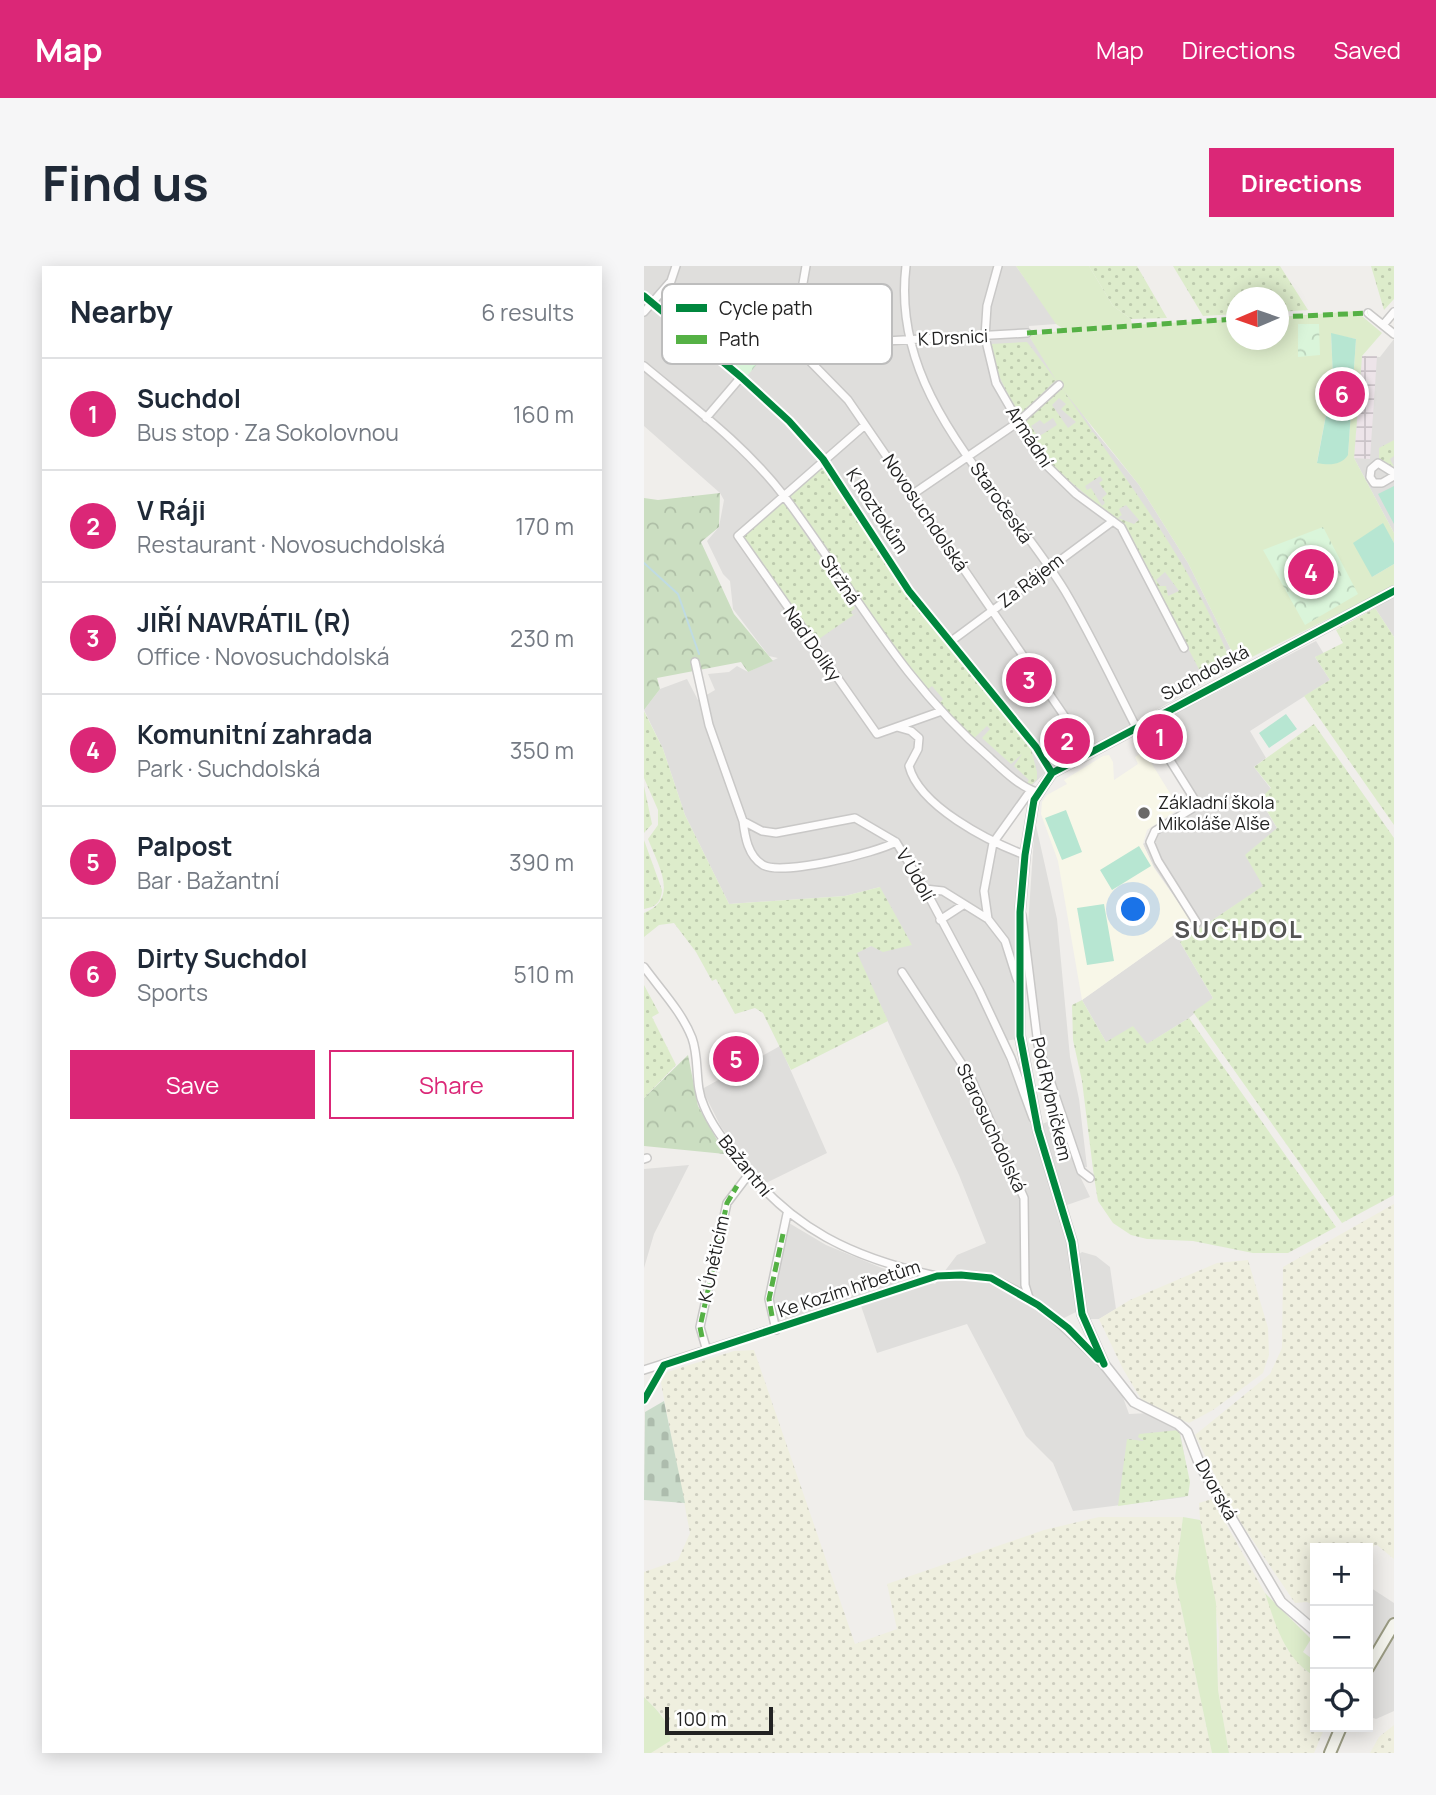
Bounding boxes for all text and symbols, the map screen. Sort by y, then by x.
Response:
text: Map [35,27,103,72]
text: Map [1096,33,1144,66]
text: Directions [1182,33,1295,66]
text: Saved [1333,33,1401,66]
button: Directions [1209,148,1394,217]
text: Find us [42,149,209,216]
legend [662,284,892,364]
north arrow [1226,287,1289,350]
text: Nearby [70,291,173,332]
text: Cycle path [719,295,813,321]
text: 6 results [481,296,574,328]
street label: K Drsnici [917,323,989,351]
text: Path [719,326,759,352]
pin: 6 [1319,368,1365,420]
text: Suchdol [137,380,241,416]
text: 1 [88,398,98,430]
text: 160 m [513,398,574,430]
street label: Armádní [1001,401,1059,472]
text: Bus stop · Za Sokolovnou [137,416,399,448]
street label: Novosuchdolská [878,449,974,576]
street label: Staročeská [965,457,1039,548]
street label: K Roztokům [841,463,914,558]
text: V Ráji [137,492,206,528]
text: 2 [86,510,100,542]
text: 170 m [515,510,574,542]
text: Restaurant · Novosuchdolská [137,528,445,560]
pin: 4 [1288,546,1334,598]
street label: Za Rájem [993,548,1068,613]
street label: Stržná [815,550,866,609]
street label: Nad Dolíky [778,601,848,686]
text: JIŘÍ NAVRÁTIL (R) [137,604,352,640]
text: 3 [86,622,100,654]
text: 230 m [510,622,574,654]
street label: Suchdolská [1156,639,1253,705]
text: Office · Novosuchdolská [137,640,389,672]
pin: 3 [1006,654,1052,706]
pin: 1 [1137,711,1183,763]
pin: 2 [1044,715,1090,767]
text: Komunitní zahrada [137,716,372,752]
text: 4 [86,734,100,766]
text: 350 m [510,734,574,766]
text: Park · Suchdolská [137,752,320,784]
place label: Základní škola Mikoláše Alše [1158,790,1274,835]
marker: Základní škola Mikoláše Alše [1136,805,1152,821]
text: Palpost [137,828,233,864]
street label: V Údolí [891,844,940,905]
text: 5 [86,846,100,878]
text: 390 m [509,846,574,878]
text: Bar · Bažantní [137,864,280,896]
your location [1116,892,1150,926]
district label: SUCHDOL [1174,912,1304,945]
text: Dirty Suchdol [137,940,307,976]
text: 6 [86,958,100,990]
text: 510 m [514,958,574,990]
text: Sports [137,976,208,1008]
pin: 5 [713,1033,759,1085]
street label: Pod Rybníčkem [1026,1035,1078,1163]
button: Save [70,1050,315,1119]
button: Share [329,1050,574,1119]
street label: Starosuchdolská [951,1059,1032,1196]
street label: Bažantní [714,1130,778,1201]
street label: K Úněticím [692,1213,734,1305]
street label: Ke Kozím hřbetům [774,1254,923,1322]
street label: Dvorská [1190,1455,1243,1524]
map controls [1310,1543,1373,1732]
button: + [1310,1543,1373,1606]
button: − [1310,1606,1373,1669]
button: locate [1310,1669,1373,1732]
scale bar [665,1704,774,1736]
text: 100 m [676,1706,727,1732]

